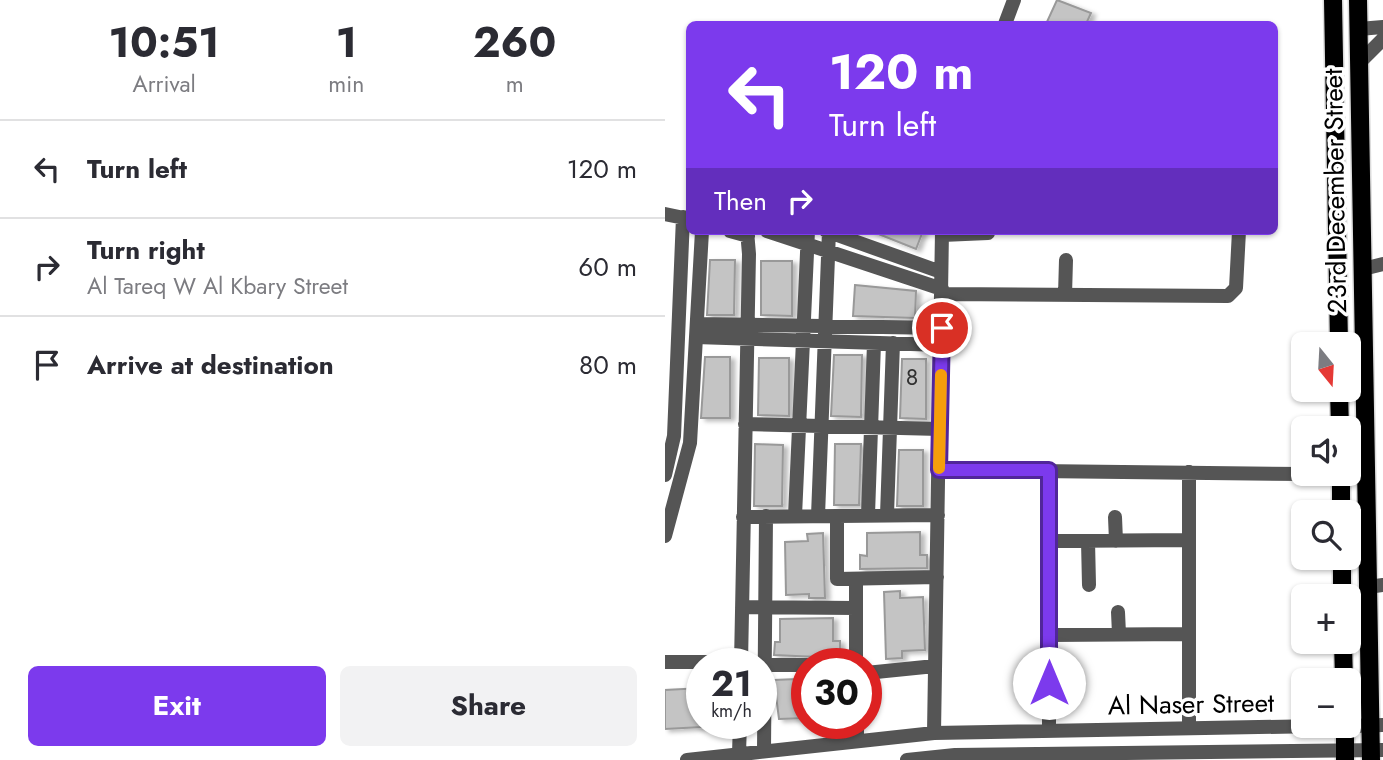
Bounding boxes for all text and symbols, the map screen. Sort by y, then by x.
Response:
text: 10:51 [109,12,220,73]
text: 1 [336,12,357,73]
text: 260 [473,12,556,73]
text: 120 m [829,37,973,107]
icon: left [714,49,805,140]
text: Arrival [132,67,196,101]
text: min [328,67,364,101]
text: m [506,67,524,101]
street label: 23rd December Street [1314,68,1356,314]
text: Turn left [829,102,936,148]
icon: left [28,150,66,188]
text: Turn left [87,150,187,188]
text: 120 m [567,150,637,188]
text: Then [714,182,767,220]
icon: right [781,182,819,220]
text: Turn right [87,231,205,269]
icon: right [28,248,66,286]
text: 60 m [578,248,637,286]
text: Al Tareq W Al Kbary Street [87,269,348,303]
pin [912,298,972,358]
icon: arrive [923,309,961,347]
north arrow [1291,332,1361,402]
map controls [1291,332,1361,738]
icon: arrive [28,346,66,384]
text: Arrive at destination [87,346,334,384]
text: 80 m [579,346,637,384]
house number: 8 [906,360,918,394]
button: sound [1291,416,1361,486]
button: search [1291,500,1361,570]
button: + [1291,584,1361,654]
position arrow [1012,646,1086,720]
speed limit sign: 30 [791,648,882,739]
text: 21 [711,659,752,709]
button: Exit [28,666,326,746]
button: Share [340,666,637,746]
button: − [1291,668,1361,738]
street label: Al Naser Street [1108,684,1275,724]
text: km/h [711,698,752,724]

